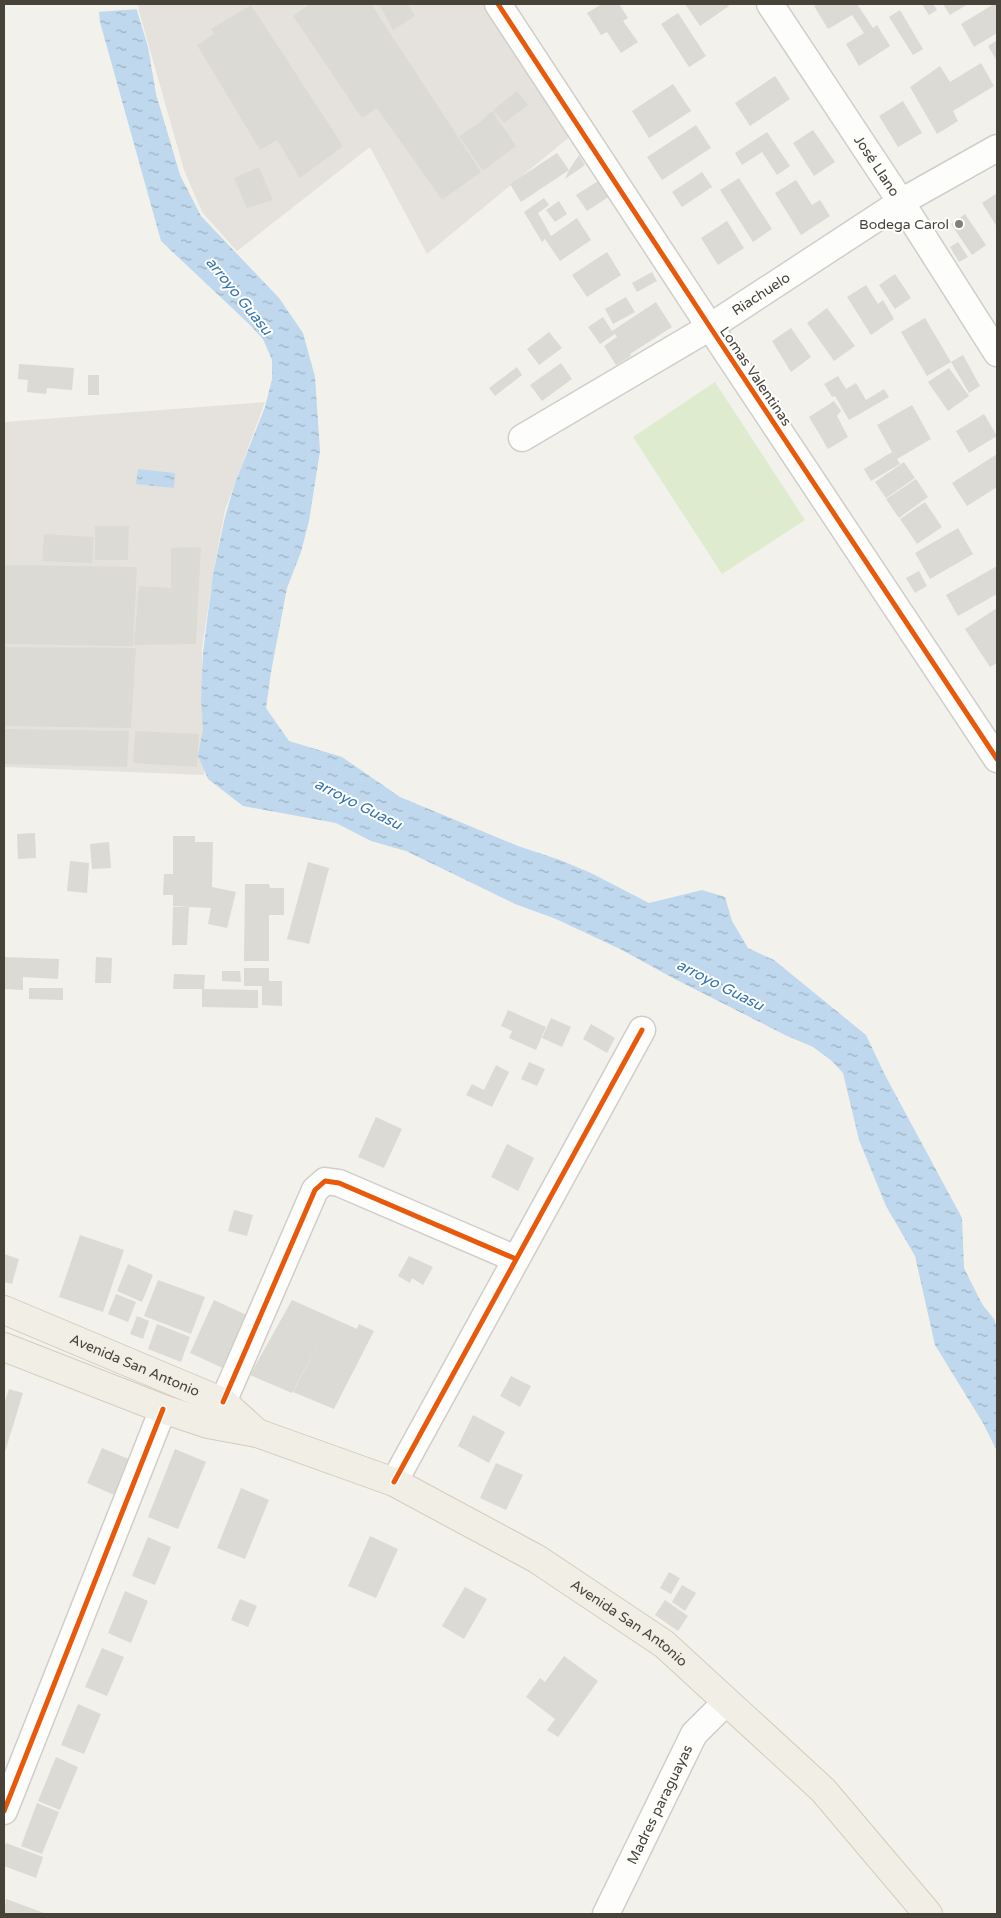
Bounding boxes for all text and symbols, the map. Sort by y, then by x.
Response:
street label: José Llano [850,132,903,200]
place label: Bodega Carol [859,216,949,233]
marker: Bodega Carol [953,218,965,230]
water label: arroyo Guasu [202,253,276,339]
street label: Riachuelo [729,269,793,319]
street label: Lomas Valentinas [716,323,795,429]
water label: arroyo Guasu [312,774,405,834]
water label: arroyo Guasu [674,955,767,1015]
street label: Avenida San Antonio [67,1331,202,1400]
street label: Avenida San Antonio [567,1576,691,1670]
street label: Madres paraguayas [624,1742,697,1867]

